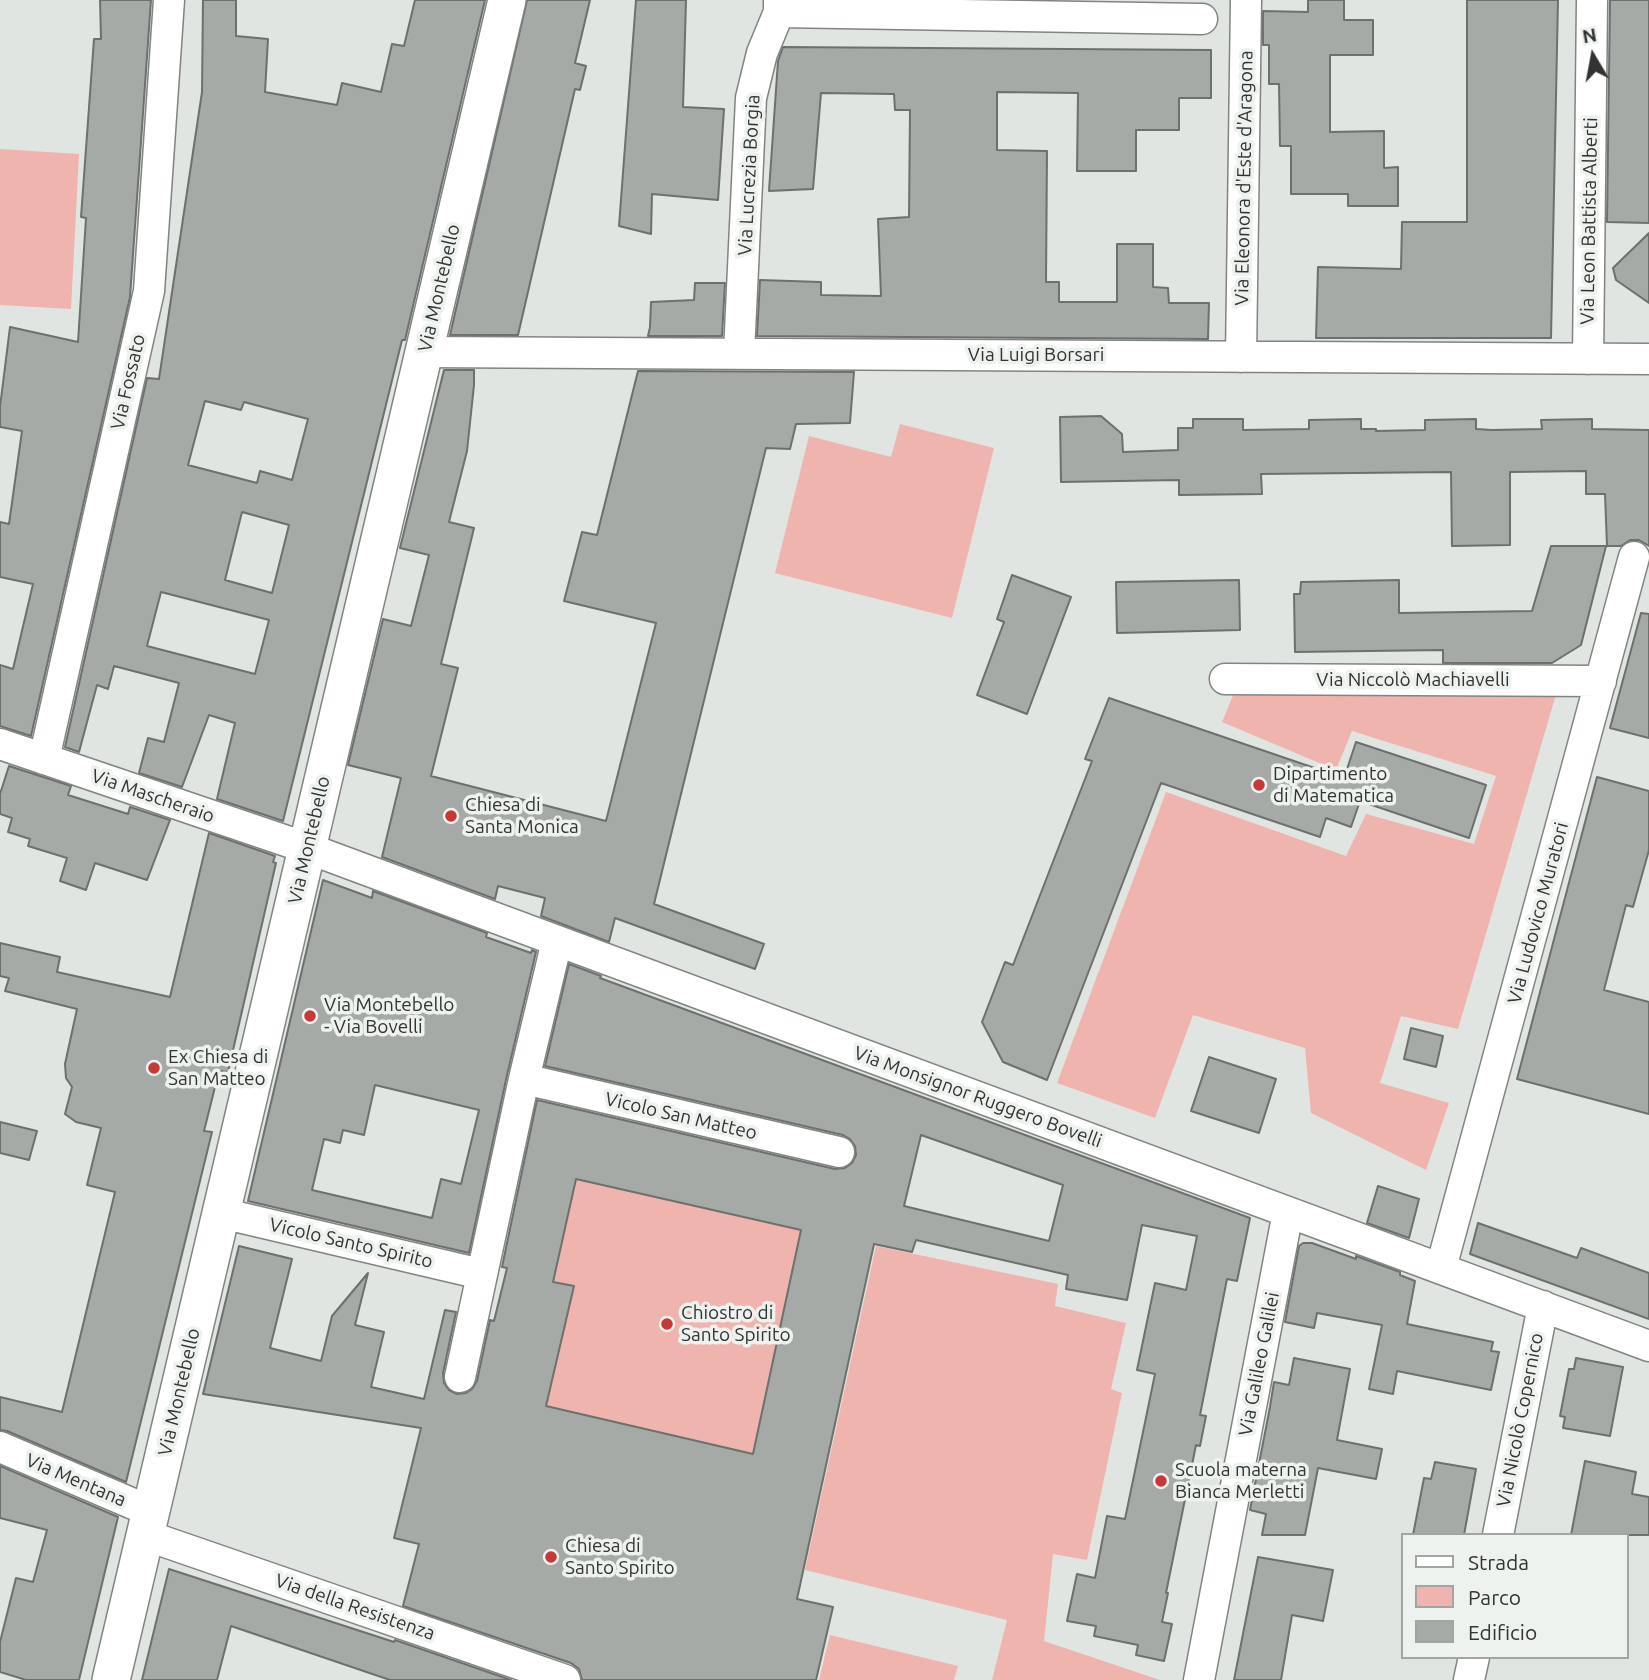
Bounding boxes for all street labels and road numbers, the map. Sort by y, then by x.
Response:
street label: Via Eleonora d'Este d'Aragona [1230,50,1258,306]
street label: Via Lucrezia Borgia [733,94,765,256]
street label: Via Leon Battista Alberti [1576,117,1602,325]
street label: Via Montebello [413,222,465,354]
street label: Via Fossato [106,332,150,432]
street label: Via Luigi Borsari [968,344,1104,366]
street label: Via Niccolò Machiavelli [1316,669,1510,691]
street label: Via Mascheraio [88,764,218,828]
street label: Via Montebello [283,774,335,906]
street label: Via Ludovico Muratori [1503,820,1573,1006]
street label: Via Monsignor Ruggero Bovelli [851,1041,1105,1153]
street label: Vicolo San Matteo [603,1087,759,1145]
street label: Vicolo Santo Spirito [267,1213,435,1273]
street label: Via Galileo Galilei [1234,1290,1284,1438]
street label: Via Montebello [153,1326,205,1458]
street label: Via Nicolò Copernico [1492,1331,1548,1509]
street label: Via Mentana [22,1449,130,1511]
street label: Via della Resistenza [272,1569,438,1645]

